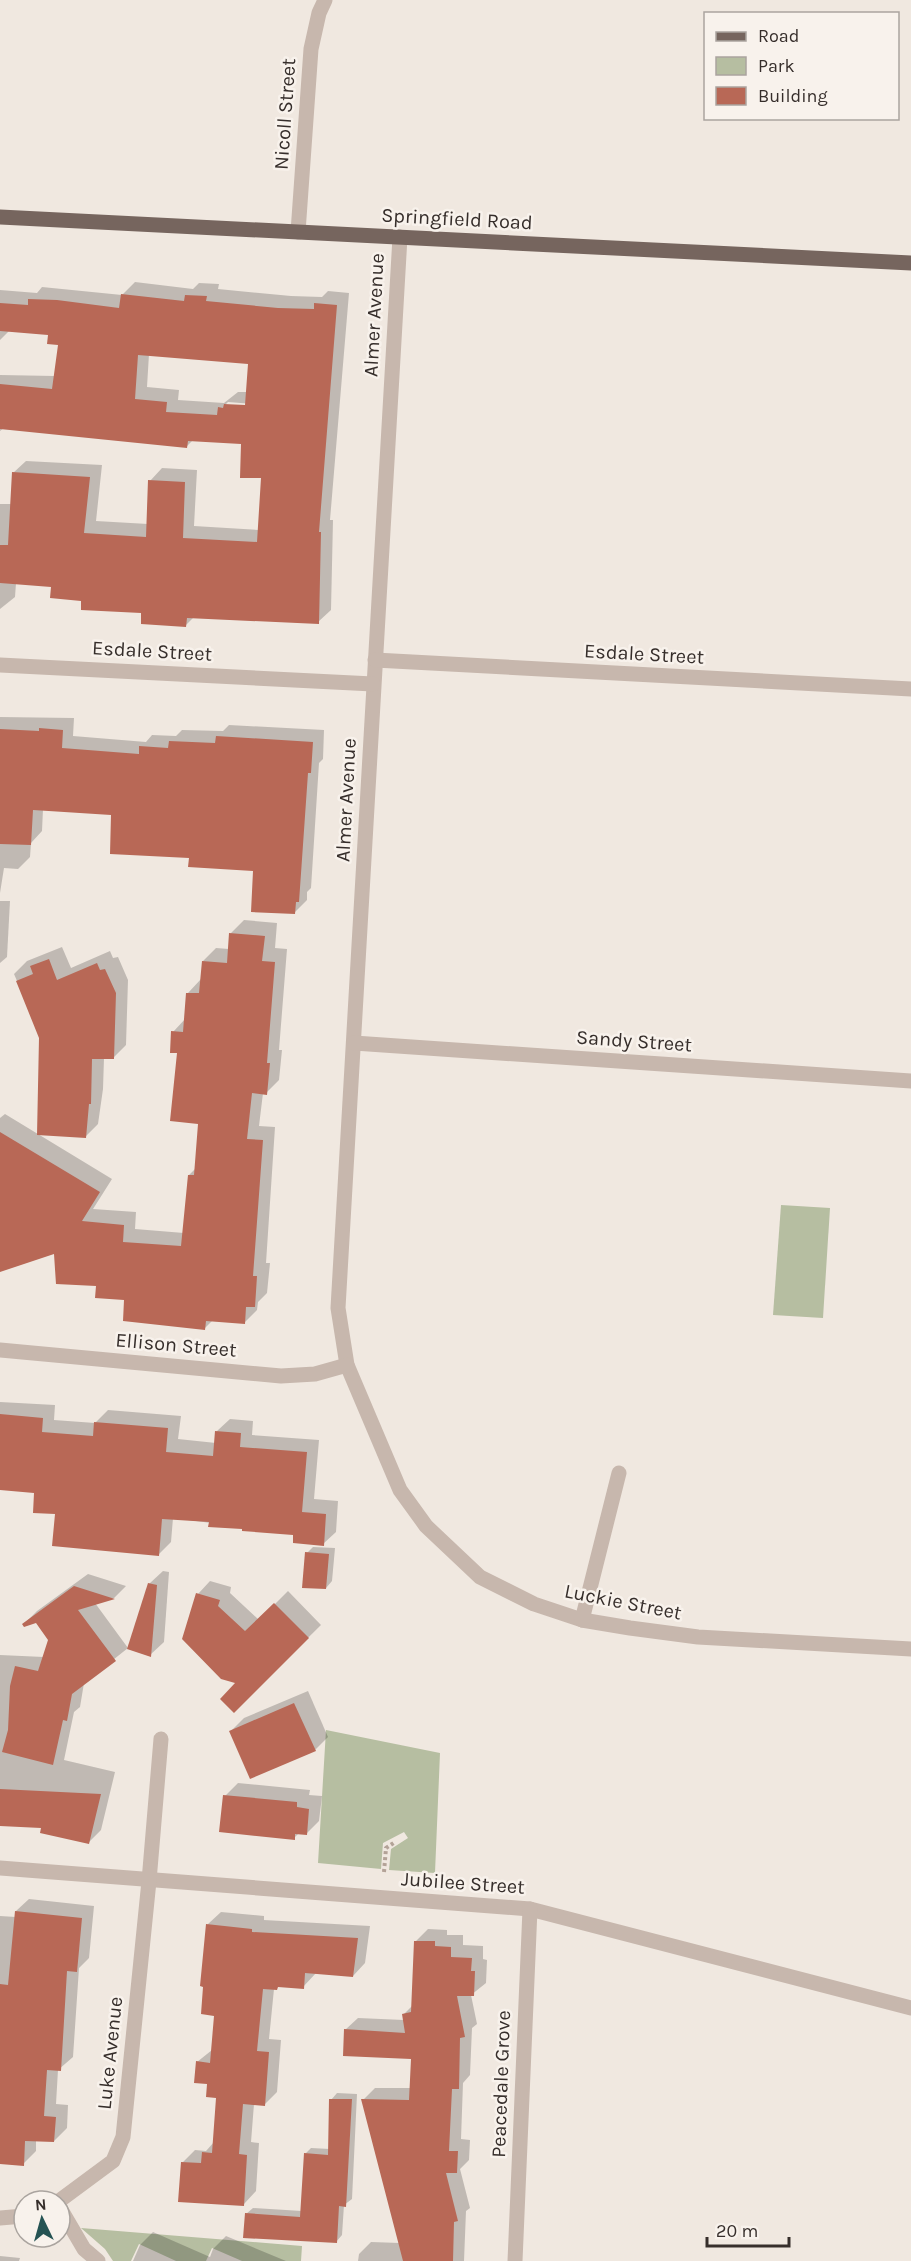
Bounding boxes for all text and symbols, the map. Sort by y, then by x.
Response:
legend [704,12,899,120]
text: Road [758,25,799,47]
text: Park [758,55,795,77]
street label: Nicoll Street [270,57,300,171]
text: Building [758,85,828,107]
street label: Springfield Road [381,204,533,234]
street label: Almer Avenue [359,253,389,377]
street label: Esdale Street [91,636,213,666]
street label: Esdale Street [583,639,705,669]
street label: Almer Avenue [331,738,361,862]
street label: Sandy Street [575,1025,693,1057]
street label: Ellison Street [114,1328,238,1362]
street label: Luckie Street [562,1579,684,1625]
street label: Jubilee Street [400,1867,526,1899]
street label: Luke Avenue [93,1995,127,2111]
street label: Peacedale Grove [487,2010,515,2158]
north arrow [12,2189,72,2249]
text: N [34,2195,47,2215]
scale bar [707,2210,790,2248]
text: 20 m [716,2220,758,2242]

